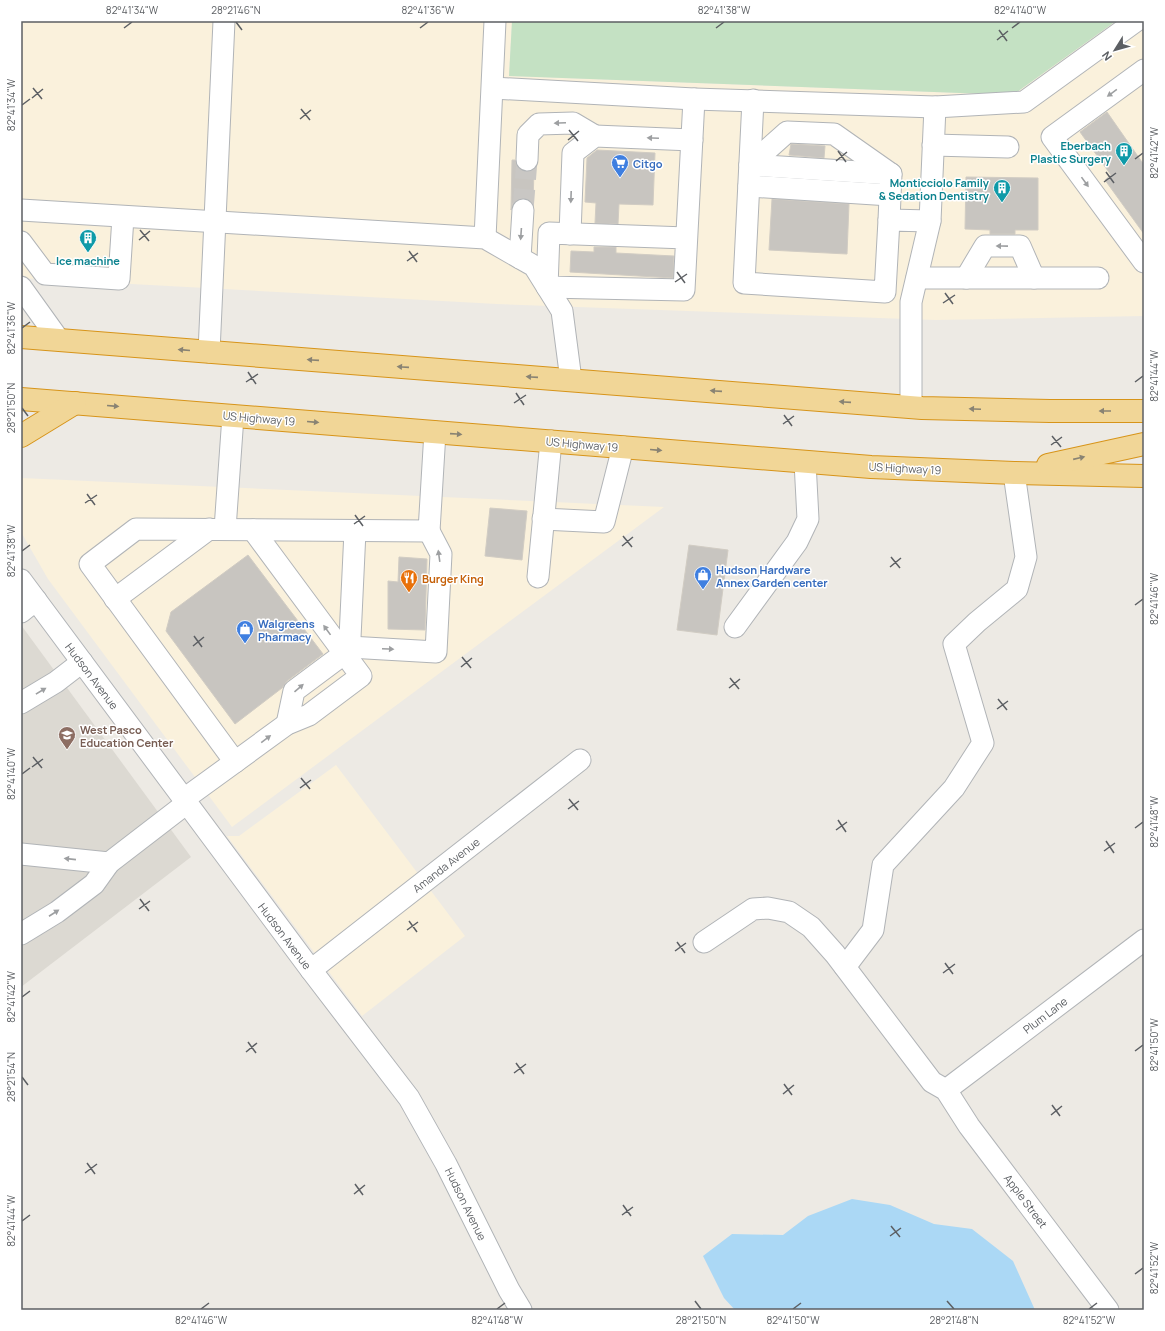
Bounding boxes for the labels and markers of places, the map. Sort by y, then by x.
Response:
place label: Eberbach Plastic Surgery [1030,138,1112,166]
building icon: Eberbach Plastic Surgery [1114,141,1134,166]
supermarket icon: Citgo [610,153,630,178]
place label: Citgo [633,156,663,171]
place label: Monticciolo Family & Sedation Dentistry [879,175,990,203]
building icon: Monticciolo Family & Sedation Dentistry [992,178,1012,203]
building icon: Ice machine [78,228,98,253]
place label: Ice machine [56,253,120,268]
place label: Hudson Hardware Annex Garden center [716,562,828,590]
shop icon: Hudson Hardware Annex Garden center [693,565,713,590]
restaurant icon: Burger King [399,568,419,593]
place label: Burger King [422,571,484,586]
place label: Walgreens Pharmacy [258,616,315,644]
shop icon: Walgreens Pharmacy [235,619,255,644]
place label: West Pasco Education Center [80,722,174,750]
school or university icon: West Pasco Education Center [57,725,77,750]

